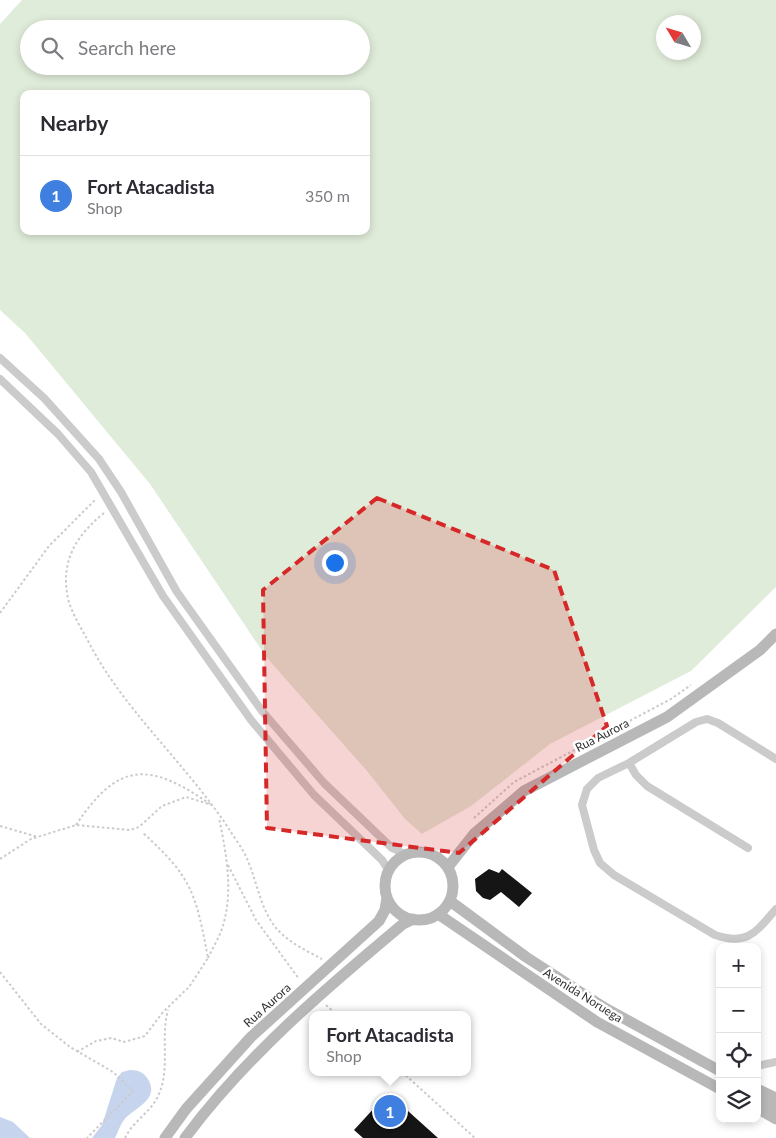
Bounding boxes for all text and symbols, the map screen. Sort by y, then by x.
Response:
north arrow [656,15,701,60]
search box [20,20,370,75]
icon: search [38,34,66,62]
text: Search here [78,36,176,59]
text: Nearby [40,110,108,135]
text: Fort Atacadista [87,175,215,198]
text: 1 [51,186,61,205]
text: 350 m [305,186,350,205]
text: Shop [87,198,123,217]
your location [322,550,348,576]
street label: Rua Aurora [573,715,631,755]
map controls [716,943,761,1123]
button: + [716,943,761,988]
street label: Avenida Noruega [541,965,625,1025]
street label: Rua Aurora [240,980,294,1030]
button: − [716,988,761,1033]
popup [309,1011,471,1076]
text: Fort Atacadista [326,1023,454,1046]
button: locate [716,1033,761,1078]
text: Shop [326,1046,362,1065]
button: layers [716,1078,761,1123]
pin: 1 [374,1092,406,1130]

